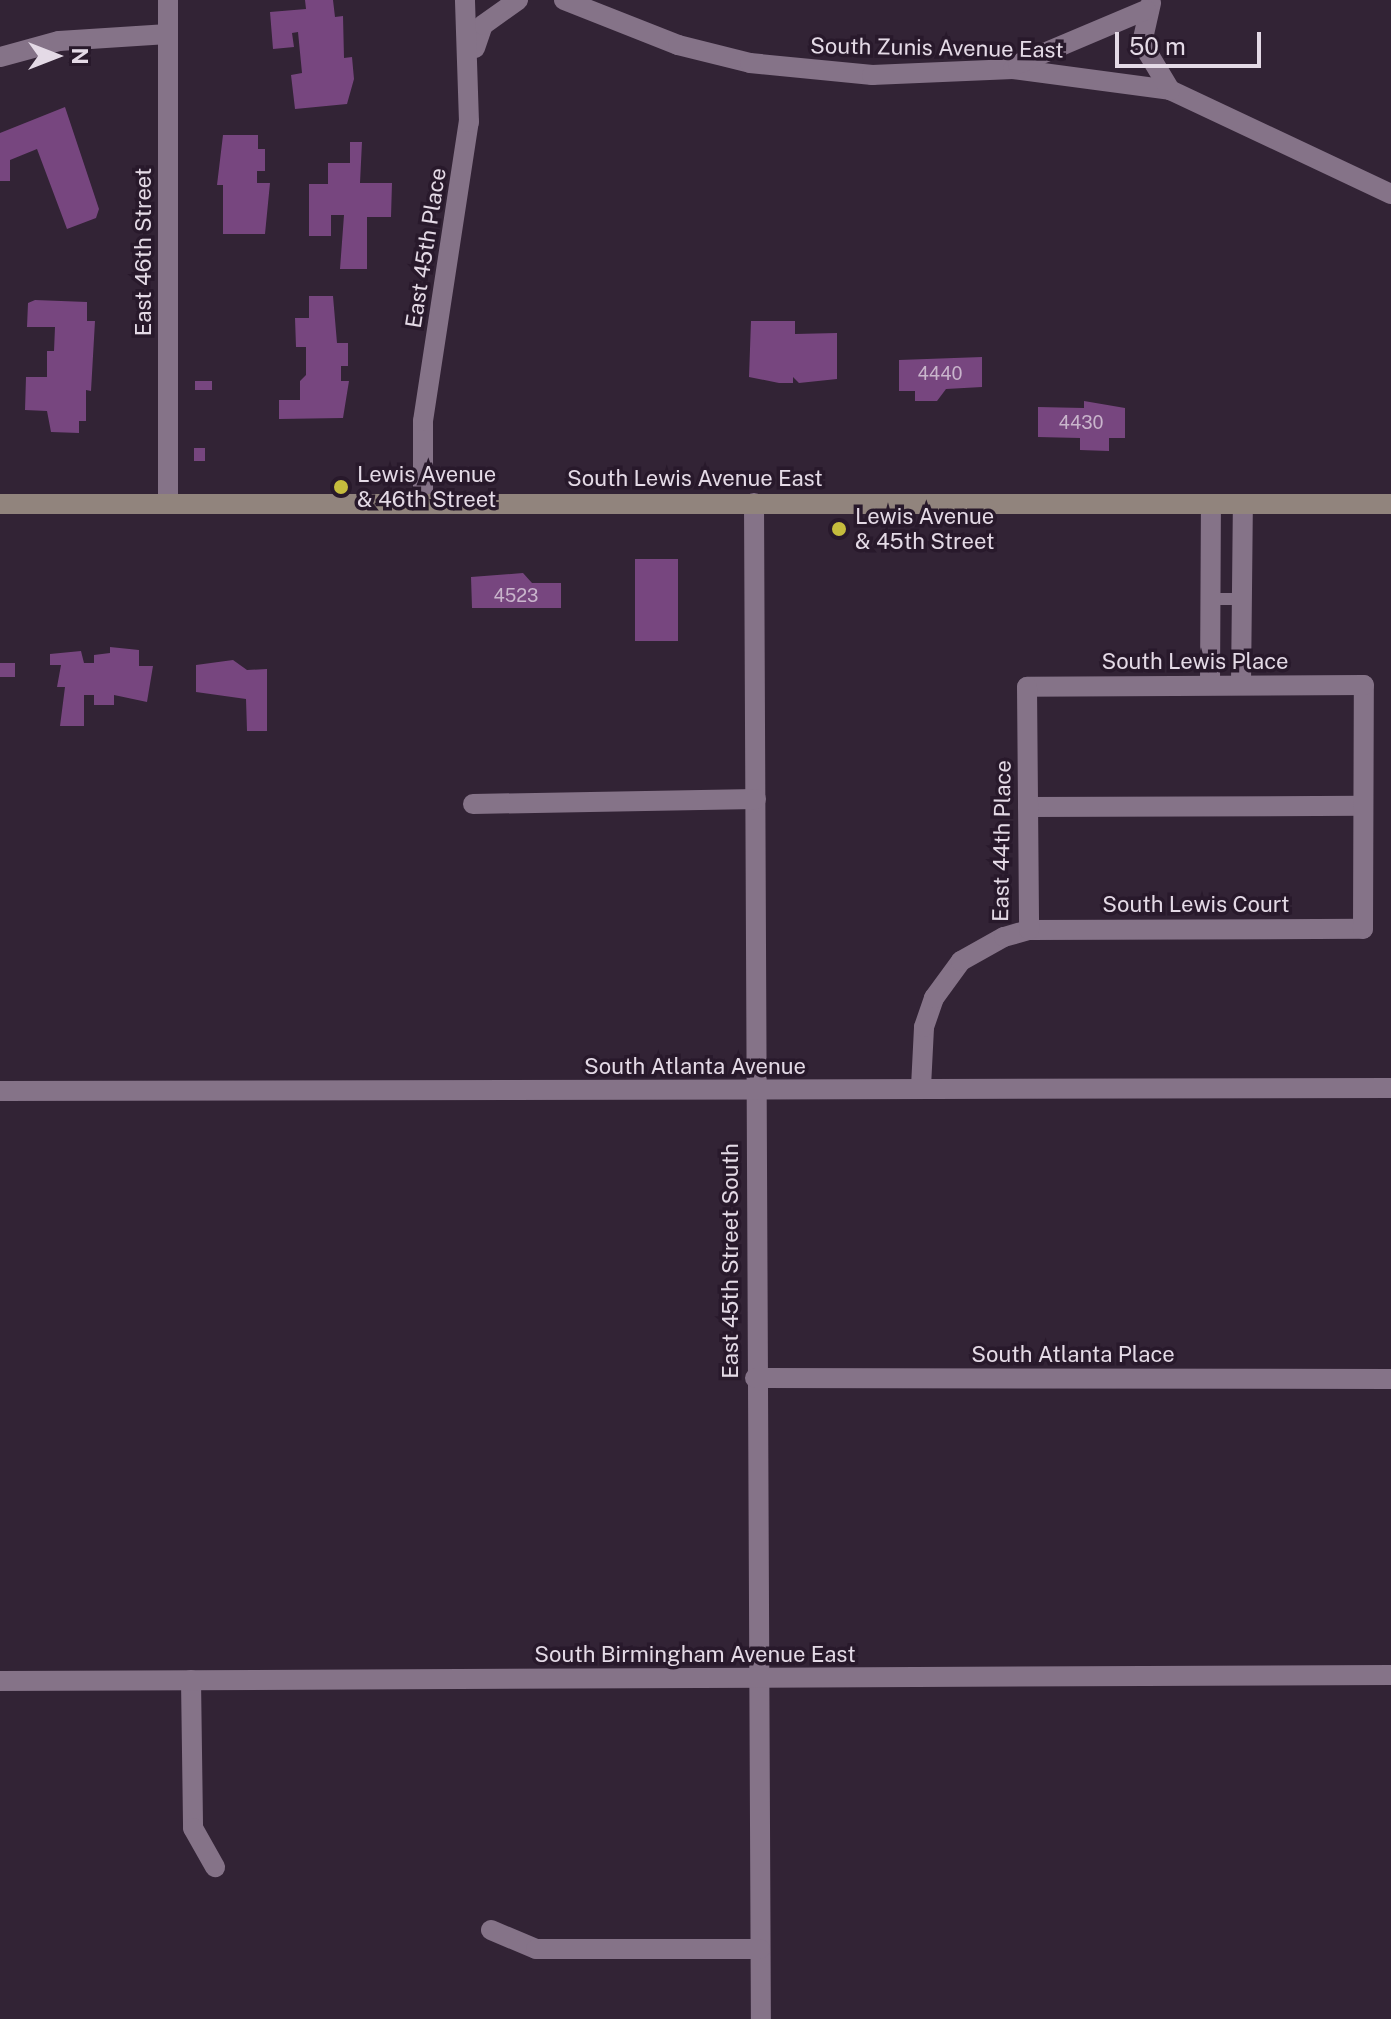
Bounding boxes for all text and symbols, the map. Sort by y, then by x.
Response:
north arrow [16,16,96,96]
scale bar [1119,16,1265,66]
text: 50 m [1129,32,1186,60]
street label: South Zunis Avenue East [810,33,1064,63]
text: N [67,47,93,65]
street label: East 45th Place [400,166,452,330]
street label: East 46th Street [131,168,157,336]
house number: 4440 [918,363,962,385]
house number: 4430 [1059,412,1103,434]
place label: Lewis Avenue & 46th Street [357,461,496,512]
street label: South Lewis Avenue East [567,466,823,492]
marker: Lewis Avenue & 46th Street [332,478,350,496]
place label: Lewis Avenue & 45th Street [855,503,995,554]
marker: Lewis Avenue & 45th Street [830,520,848,538]
house number: 4523 [494,585,538,607]
street label: South Lewis Place [1101,649,1289,675]
street label: East 44th Place [987,760,1017,922]
street label: South Lewis Court [1102,892,1290,918]
street label: South Atlanta Avenue [584,1054,806,1080]
street label: East 45th Street South [718,1143,744,1379]
street label: South Atlanta Place [971,1342,1175,1368]
street label: South Birmingham Avenue East [534,1642,856,1668]

